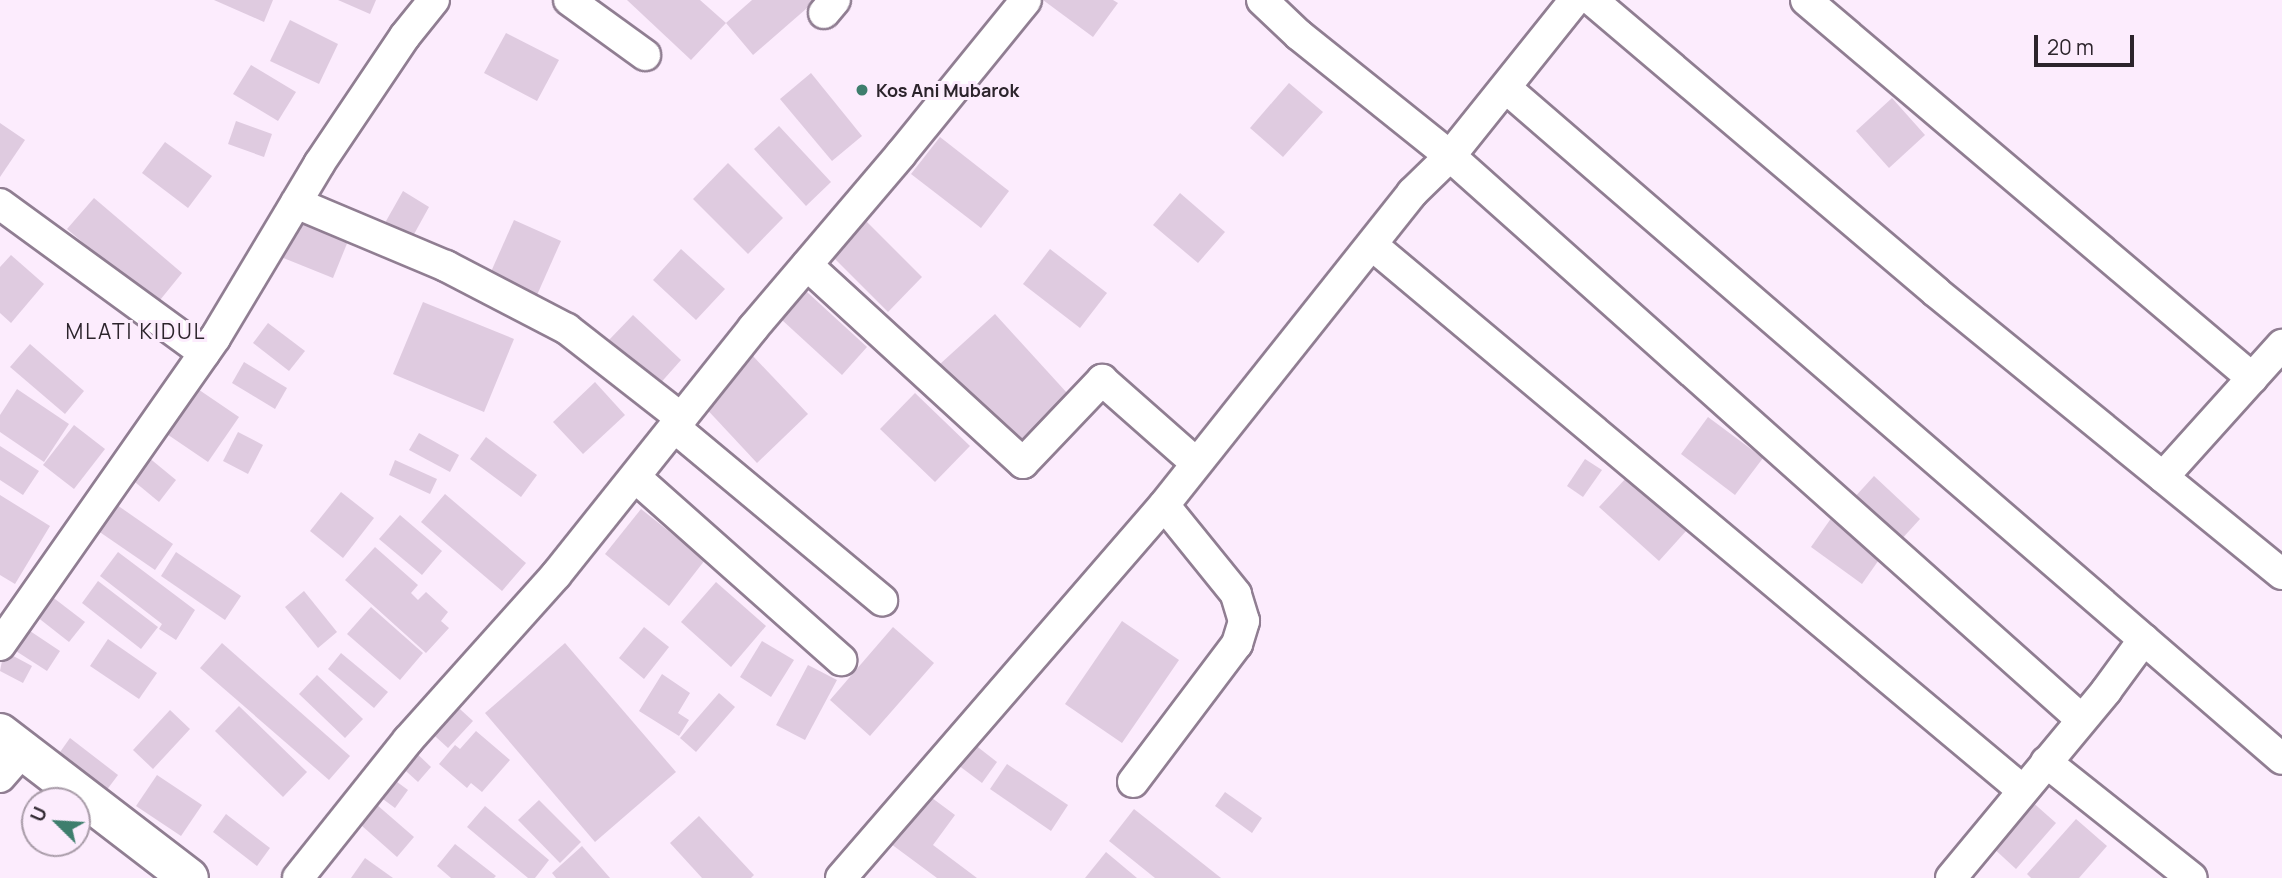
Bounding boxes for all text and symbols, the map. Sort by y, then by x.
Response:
scale bar [2037,21,2137,65]
text: 20 m [2047,33,2094,61]
place label: Kos Ani Mubarok [876,79,1019,101]
marker: Kos Ani Mubarok [854,82,870,98]
district label: MLATI KIDUL [67,318,205,344]
north arrow [21,787,91,857]
text: U [24,803,53,826]

